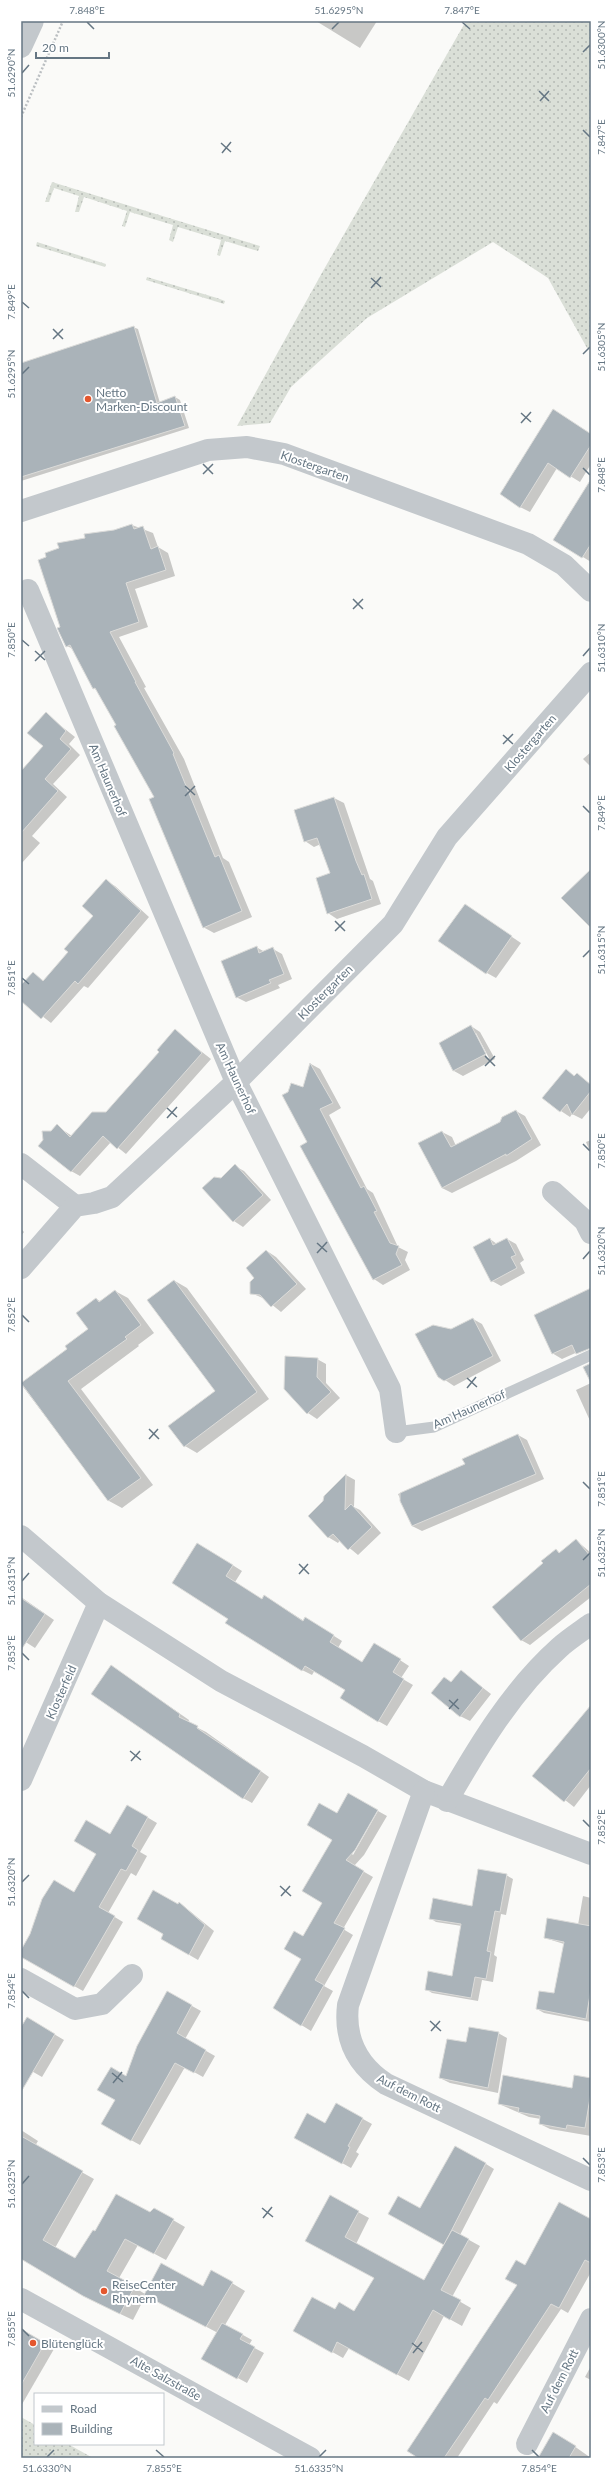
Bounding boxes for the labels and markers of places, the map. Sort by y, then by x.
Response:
place label: Netto Marken-Discount [96,385,188,414]
marker: Netto Marken-Discount [83,394,93,404]
place label: ReiseCenter Rhynern [112,2277,176,2306]
marker: ReiseCenter Rhynern [99,2286,109,2296]
place label: Blütenglück [41,2336,104,2351]
marker: Blütenglück [28,2338,38,2348]

